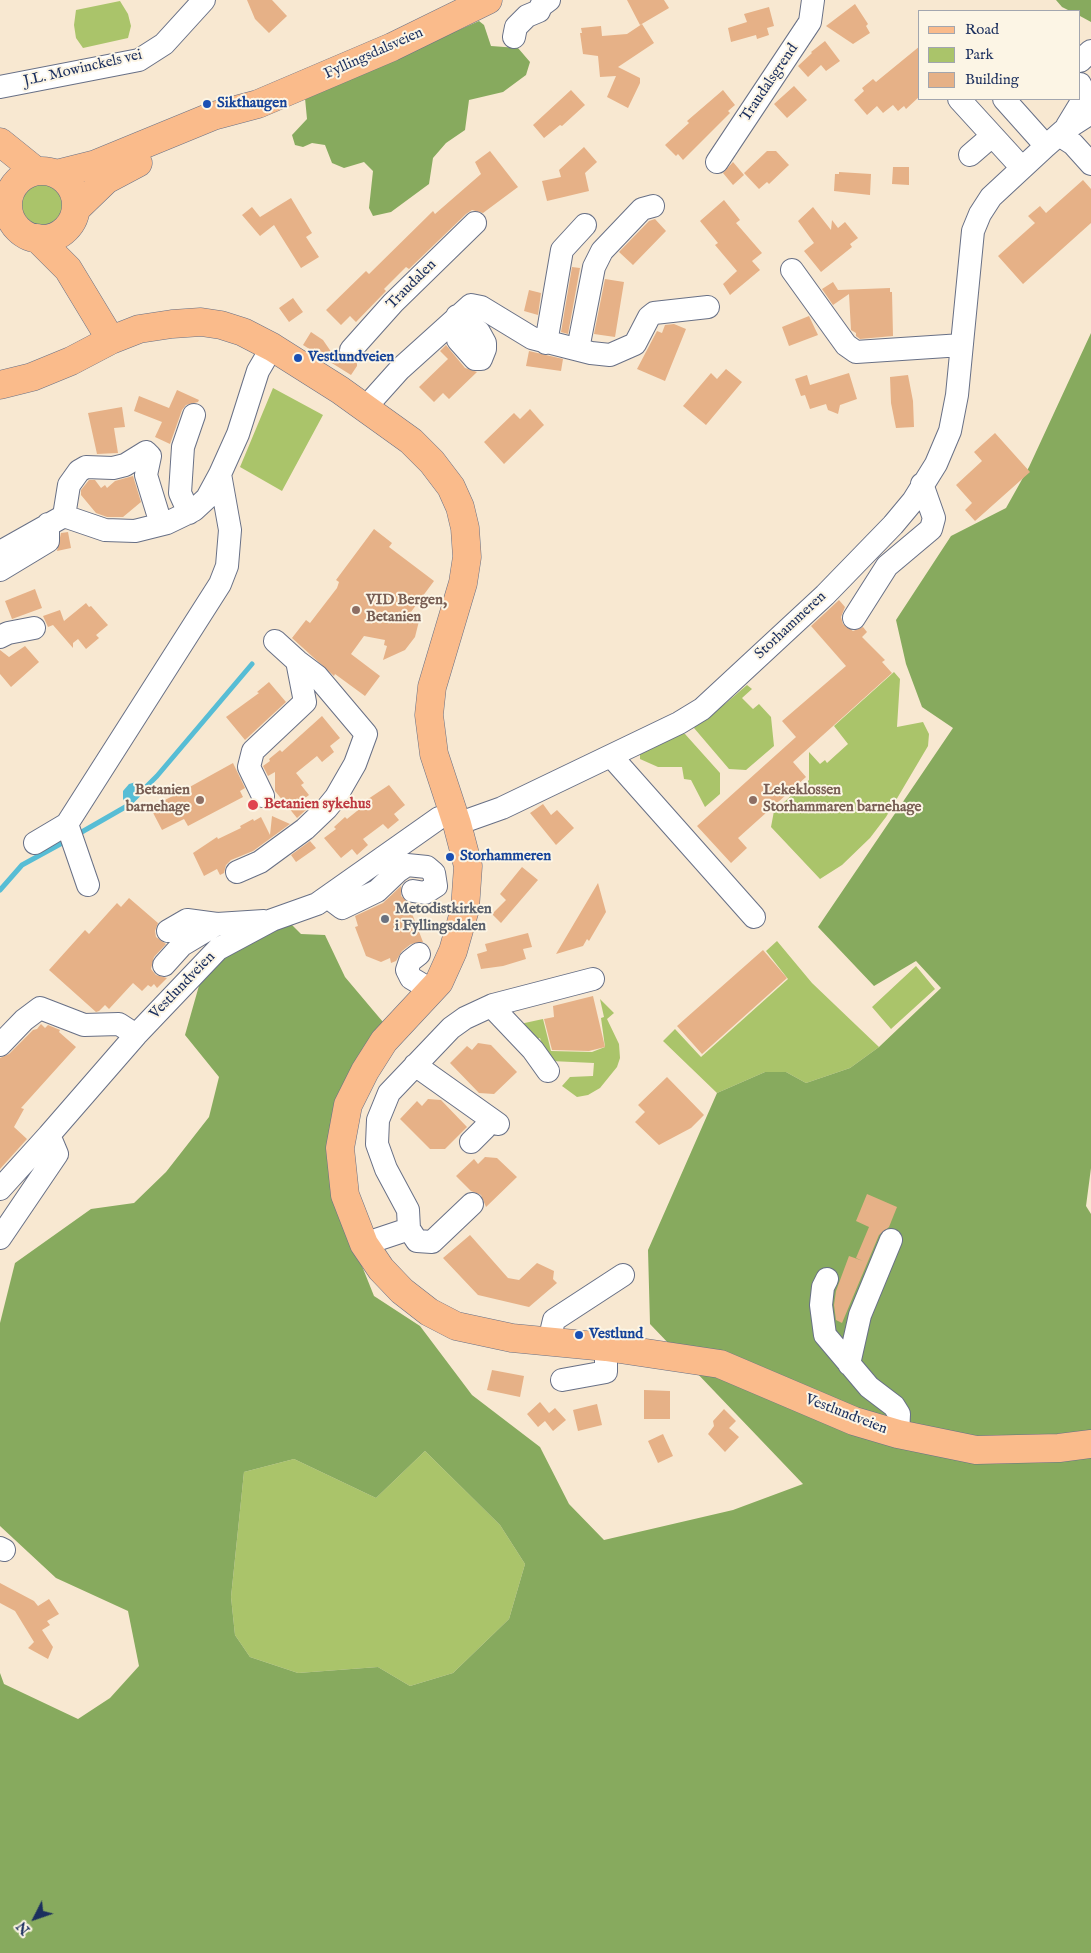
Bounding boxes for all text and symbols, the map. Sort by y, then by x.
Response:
legend [918,10,1081,100]
text: Road [965,20,999,39]
street label: Fyllingsdalsveien [322,24,426,84]
street label: Traudalsgrend [737,41,803,125]
text: Park [965,45,994,64]
street label: J.L. Mowinckels vei [22,47,144,91]
text: Building [965,70,1019,89]
place label: Sikthaugen [217,95,287,113]
marker: Sikthaugen [201,98,213,110]
street label: Traudalen [383,256,441,314]
place label: Vestlundveien [308,349,394,367]
marker: Vestlundveien [292,352,304,364]
street label: Storhammeren [752,588,830,664]
place label: VID Bergen, Betanien [366,592,447,627]
marker: VID Bergen, Betanien [350,604,362,616]
place label: Betanien barnehage [126,782,190,817]
place label: Lekeklossen Storhammaren barnehage [763,782,921,817]
marker: Betanien barnehage [194,794,206,806]
marker: Lekeklossen Storhammaren barnehage [747,794,759,806]
place label: Betanien sykehus [264,796,371,814]
marker: Betanien sykehus [246,798,260,812]
place label: Storhammeren [460,848,551,866]
marker: Storhammeren [444,851,456,863]
place label: Metodistkirken i Fyllingsdalen [395,901,492,936]
marker: Metodistkirken i Fyllingsdalen [379,913,391,925]
street label: Vestlundveien [147,949,219,1023]
place label: Vestlund [589,1326,643,1344]
marker: Vestlund [573,1329,585,1341]
street label: Vestlundveien [802,1391,890,1439]
north arrow [10,1893,60,1943]
text: N [13,1917,34,1938]

